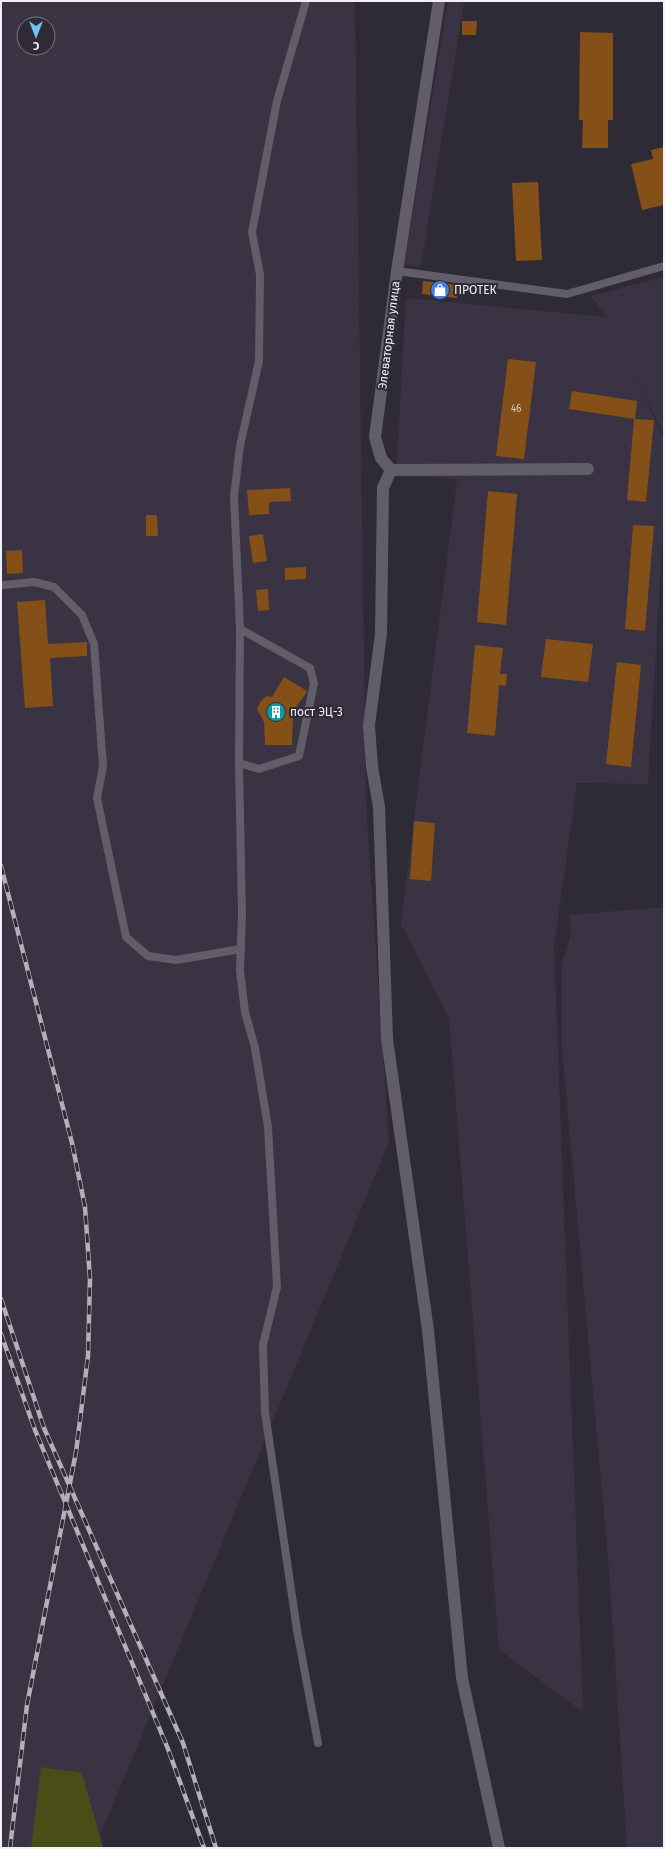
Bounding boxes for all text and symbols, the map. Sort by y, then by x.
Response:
north arrow [16,16,56,56]
text: С [32,39,39,52]
shop icon: ПРОТЕК [429,279,451,301]
street label: Элеваторная улица [375,280,403,390]
place label: ПРОТЕК [454,283,497,297]
house number: 46 [511,403,521,415]
building icon: пост ЭЦ-3 [265,701,287,723]
place label: пост ЭЦ-3 [290,705,343,719]

